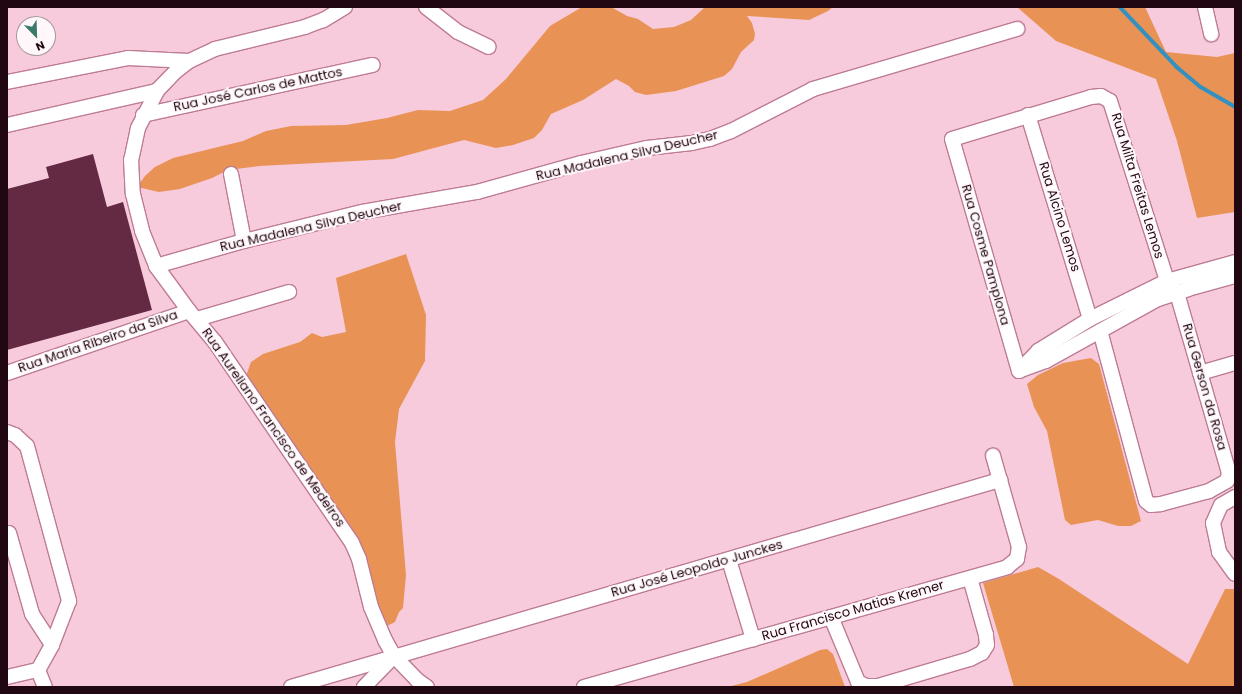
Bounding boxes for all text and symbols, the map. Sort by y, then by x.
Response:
north arrow [16,16,56,56]
text: N [33,37,47,55]
street label: Rua José Carlos de Mattos [172,64,344,116]
street label: Rua Milta Freitas Lemos [1107,111,1167,261]
street label: Rua Madalena Silva Deucher [535,127,719,185]
street label: Rua Alcino Lemos [1035,160,1083,274]
street label: Rua Cosme Pamplona [957,183,1013,327]
street label: Rua Madalena Silva Deucher [219,198,403,256]
street label: Rua Maria Ribeiro da Silva [16,307,180,377]
street label: Rua Gerson da Rosa [1178,322,1230,452]
street label: Rua Aureliano Francisco de Medeiros [198,325,348,531]
street label: Rua José Leopoldo Junckes [609,537,785,601]
street label: Rua Francisco Matias Kremer [760,578,946,644]

